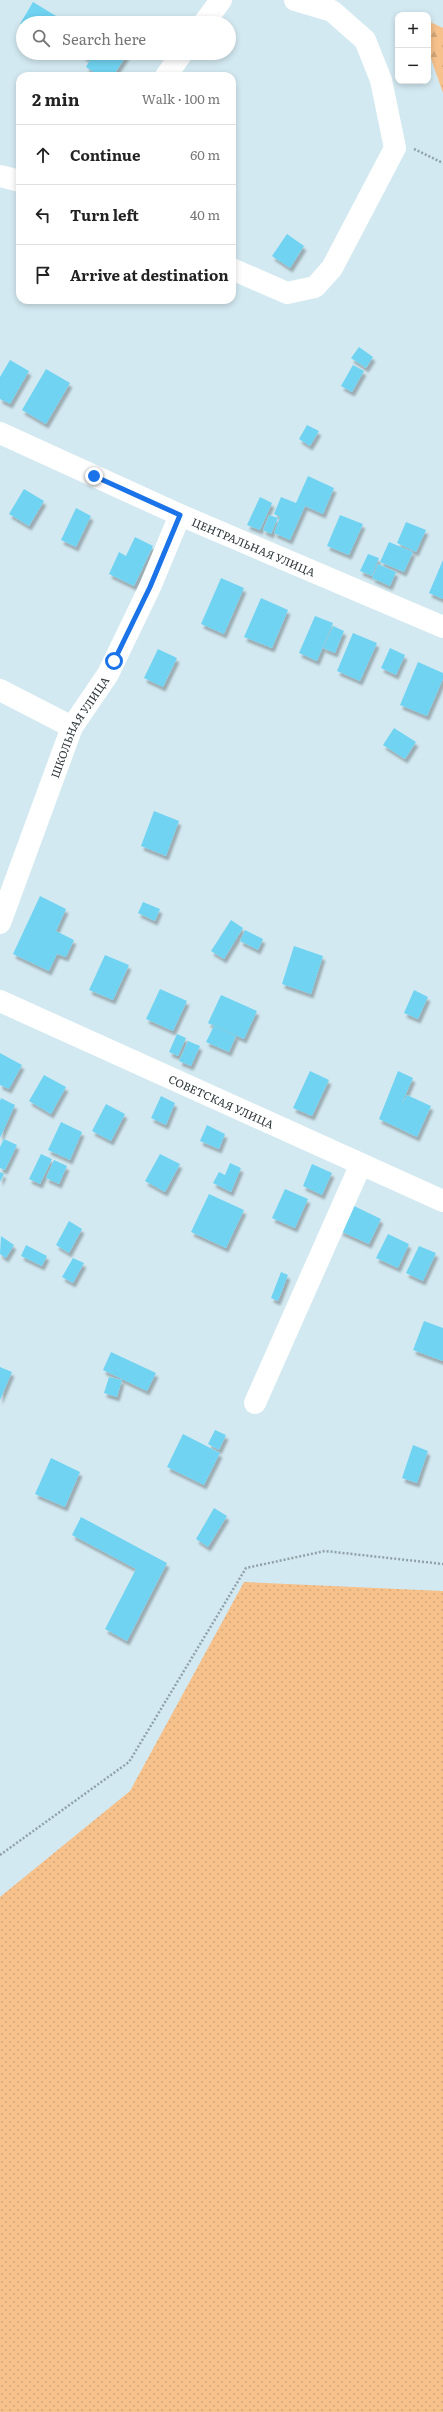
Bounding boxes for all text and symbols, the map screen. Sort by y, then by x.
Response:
map controls [395,12,431,84]
button: + [395,12,431,48]
search box [16,16,236,60]
icon: search [30,27,52,49]
text: Search here [62,27,146,50]
button: − [395,48,431,84]
text: 2 min [32,86,80,111]
text: Walk · 100 m [142,89,220,108]
text: Continue [70,143,140,166]
icon: ahead [32,144,54,166]
text: 60 m [190,145,220,164]
text: Turn left [70,203,139,226]
icon: left [32,204,54,226]
text: 40 m [190,205,220,224]
text: Arrive at destination [70,263,229,286]
icon: arrive [32,264,54,286]
route end [85,467,103,485]
street label: ЦЕНТРАЛЬНАЯ УЛИЦА [190,513,318,580]
route start [105,652,123,670]
street label: ШКОЛЬНАЯ УЛИЦА [46,673,112,780]
street label: СОВЕТСКАЯ УЛИЦА [166,1070,277,1132]

